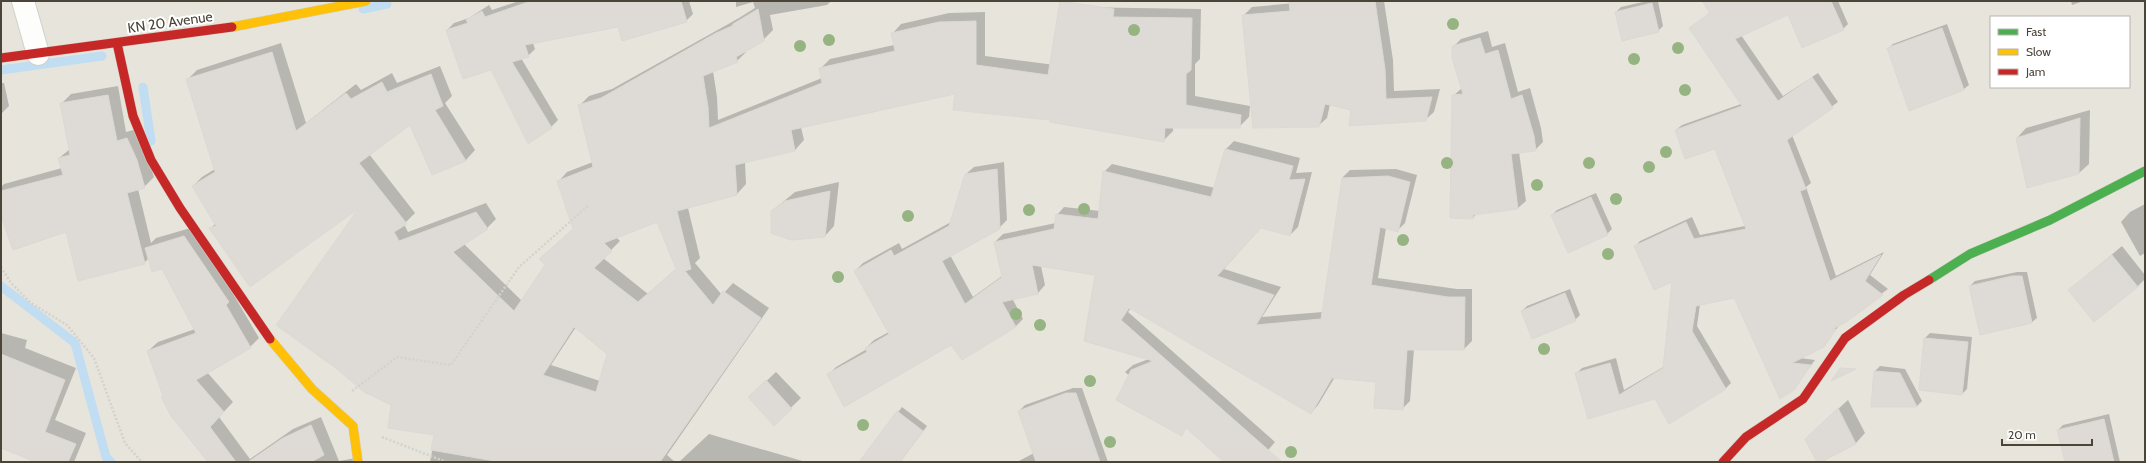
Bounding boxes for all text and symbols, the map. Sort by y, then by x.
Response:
street label: KN 20 Avenue [126,7,214,37]
legend [1990,16,2130,88]
text: Fast [2026,24,2046,39]
text: Slow [2026,44,2051,59]
text: Jam [2025,64,2045,79]
scale bar [2002,421,2092,447]
text: 20 m [2008,427,2036,442]

